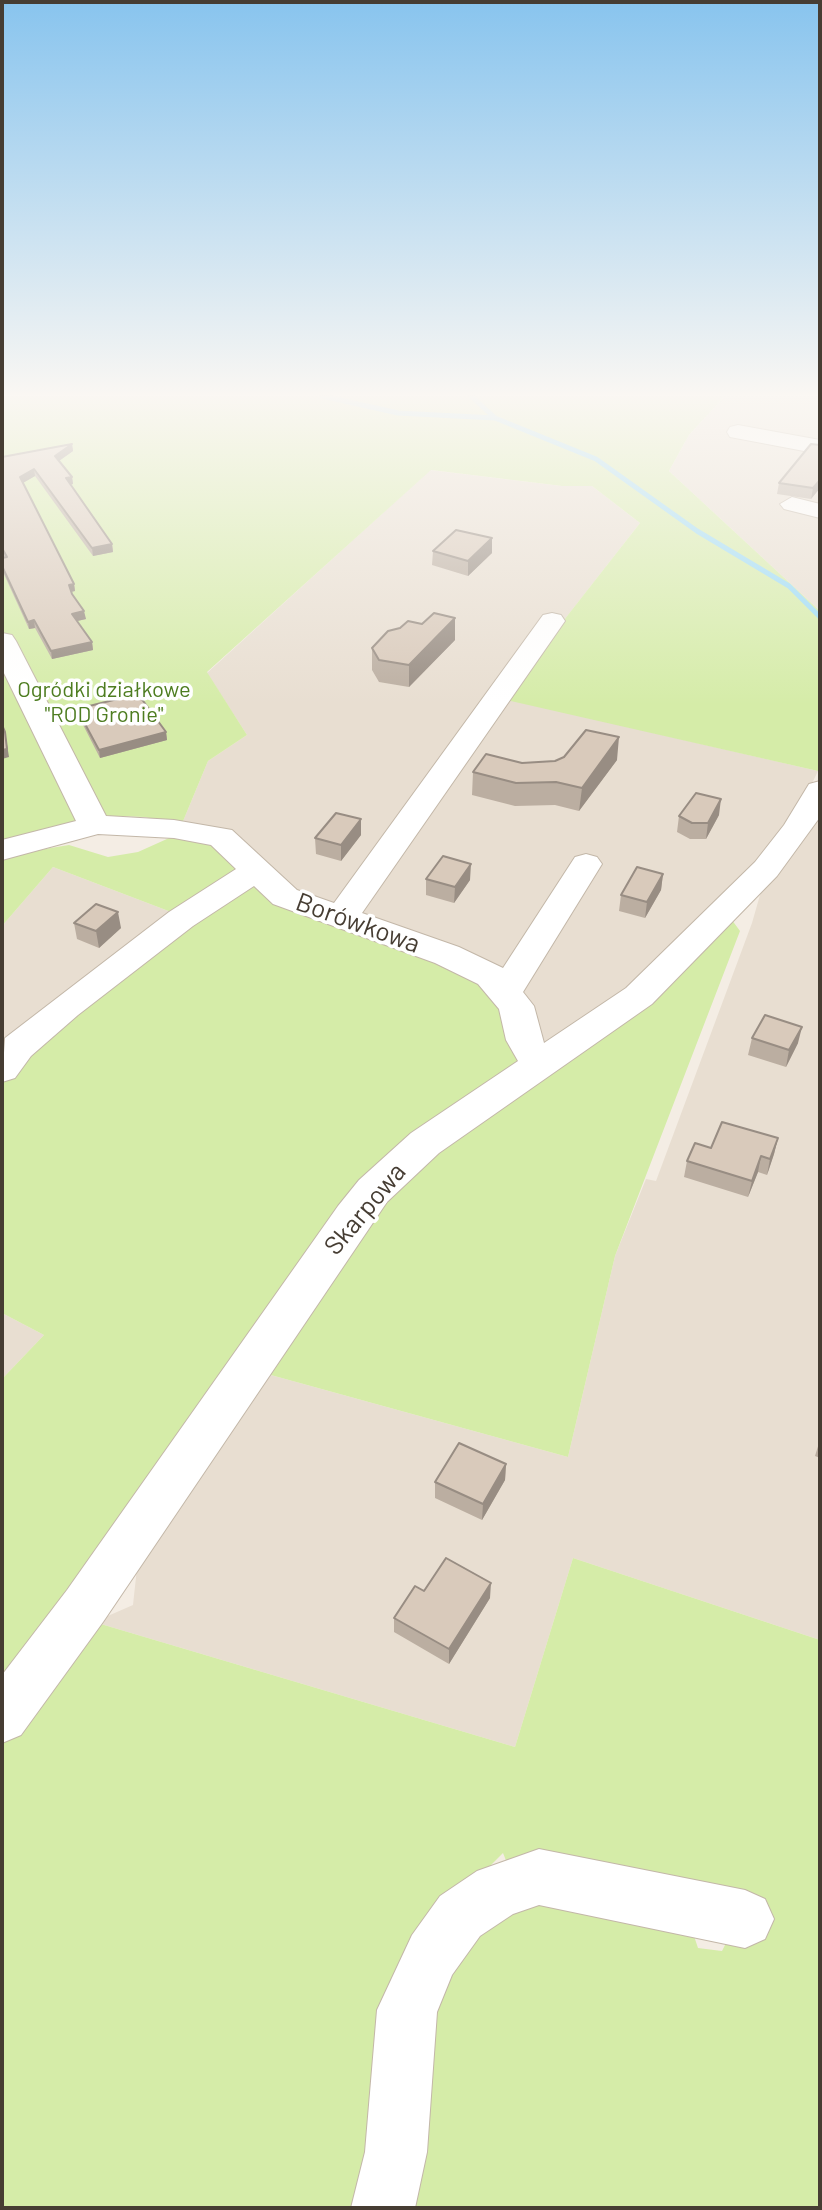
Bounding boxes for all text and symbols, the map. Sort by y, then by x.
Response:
park label: Ogródki działkowe "ROD Gronie" [17,677,191,728]
street label: Borówkowa [292,886,424,960]
street label: Skarpowa [318,1157,412,1261]

